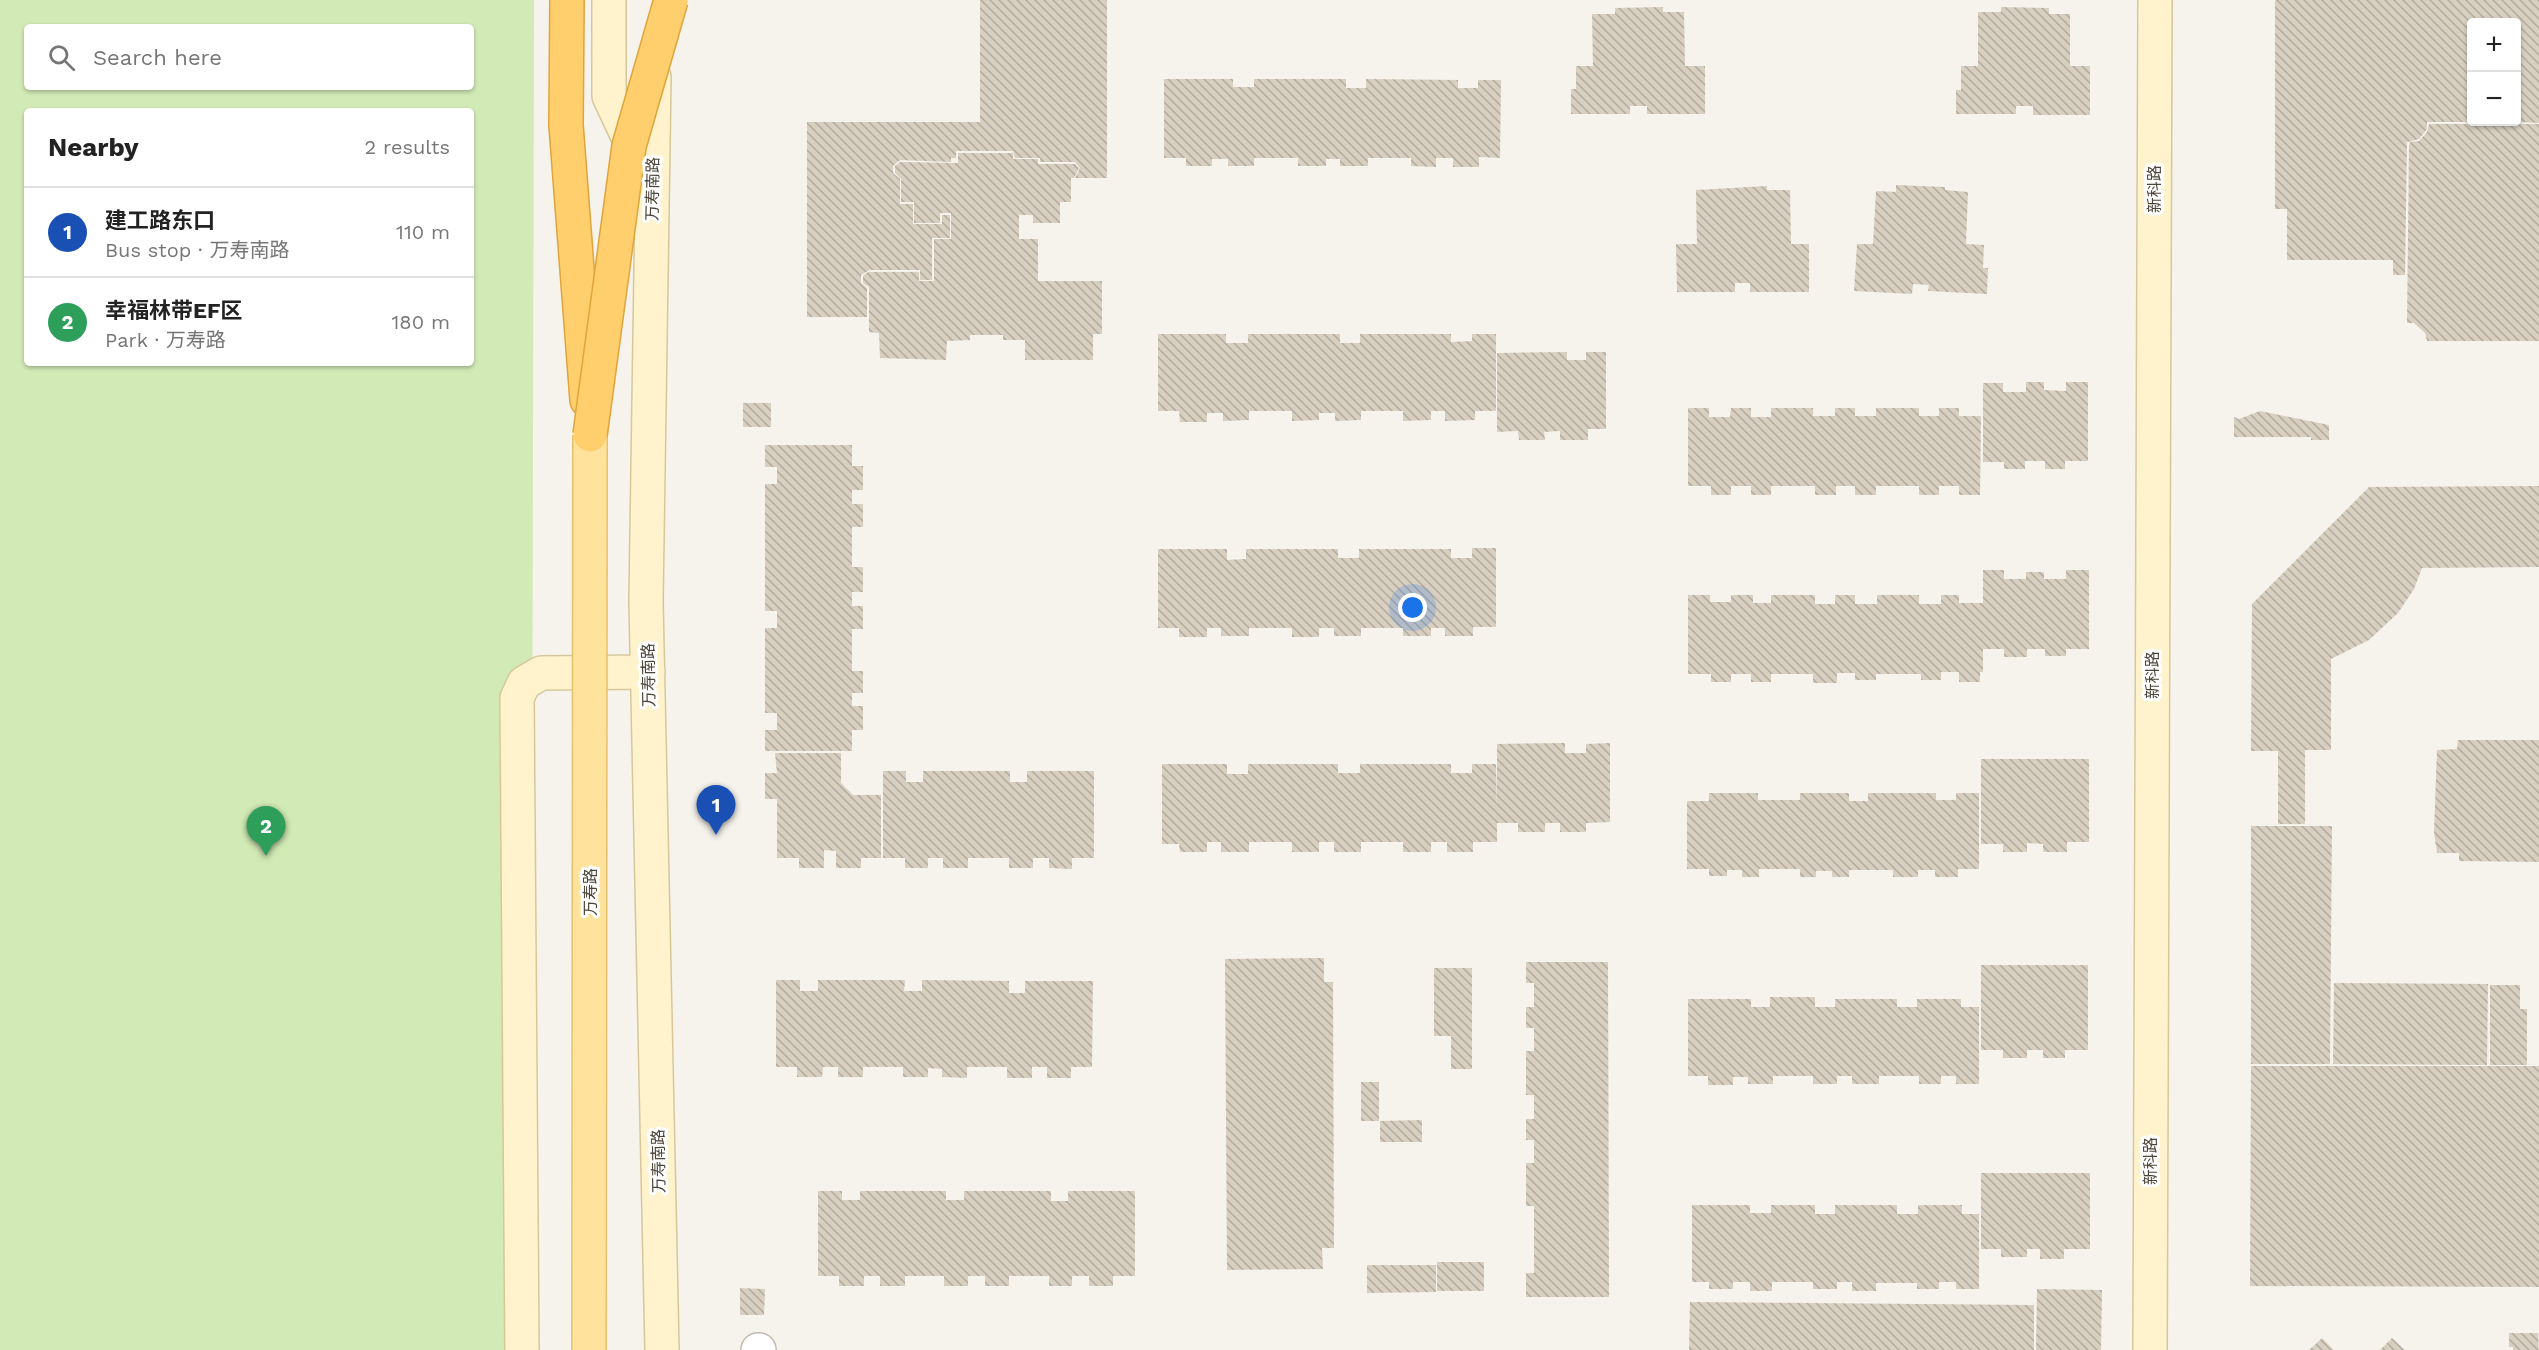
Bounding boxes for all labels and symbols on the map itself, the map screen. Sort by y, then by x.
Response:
street label: 万寿南路 [642,157,663,221]
street label: 新科路 [2145,165,2164,213]
your location [1398,593,1427,622]
street label: 万寿南路 [638,643,659,707]
street label: 新科路 [2143,651,2162,699]
pin: 1 [696,786,736,835]
pin: 2 [246,806,286,856]
street label: 万寿路 [581,868,600,916]
street label: 万寿南路 [648,1129,669,1193]
street label: 新科路 [2141,1137,2160,1185]

